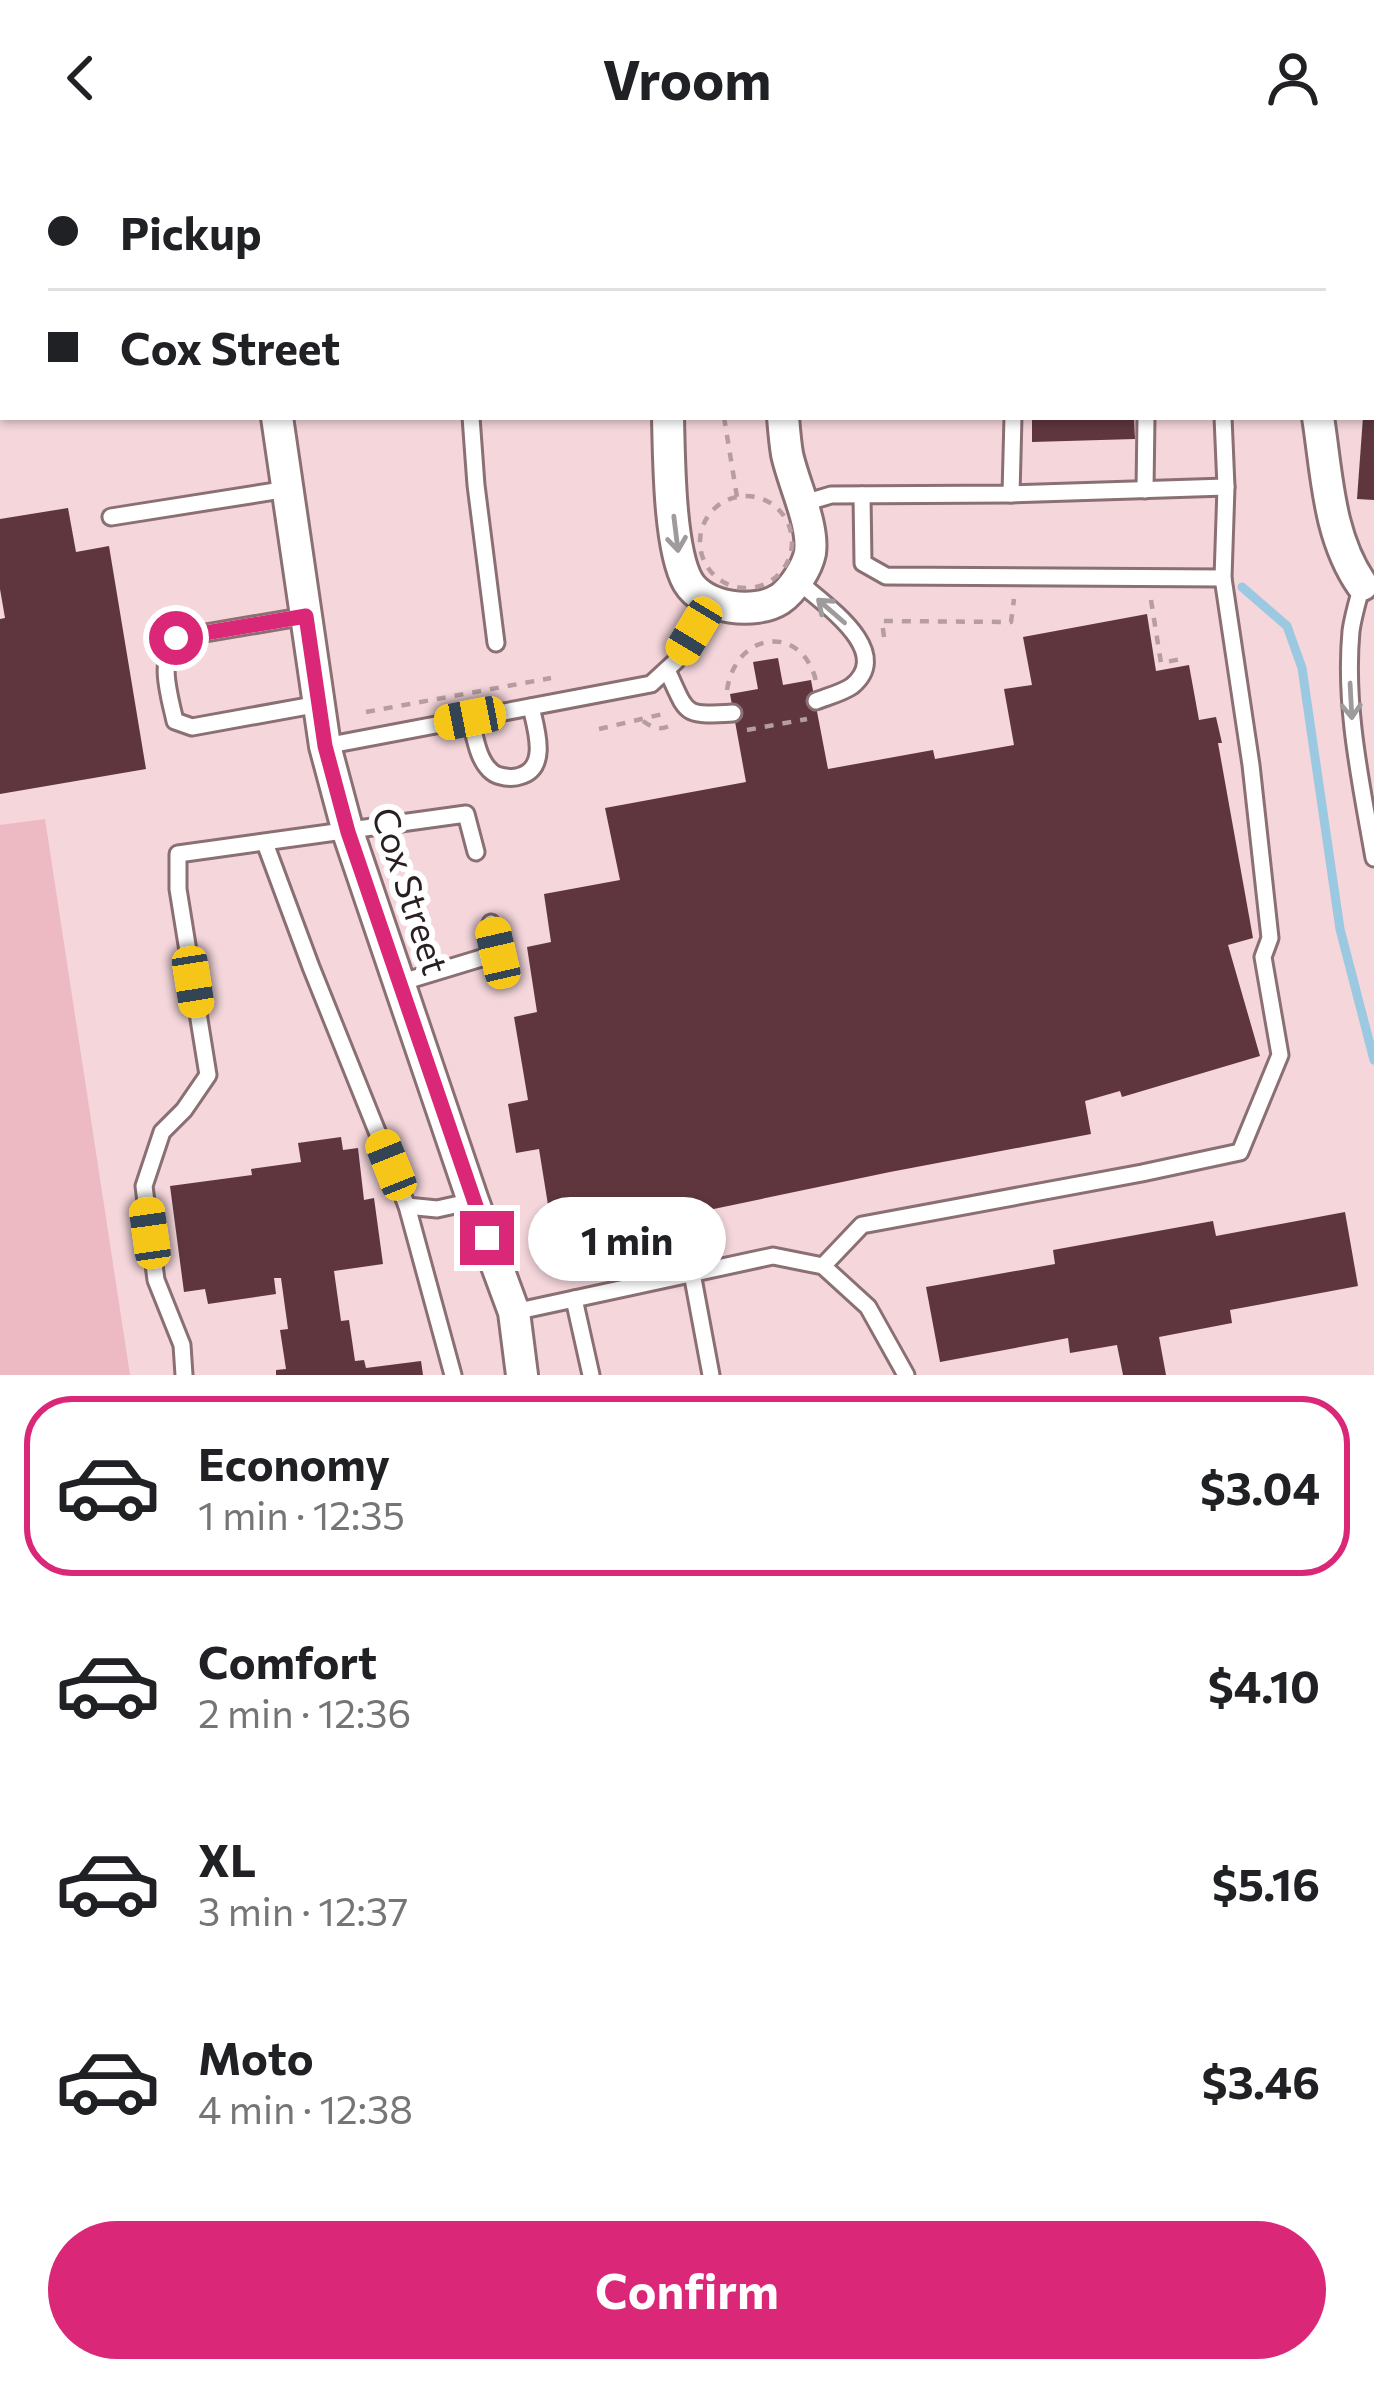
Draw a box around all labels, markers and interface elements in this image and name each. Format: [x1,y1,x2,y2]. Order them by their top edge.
icon: back [48,45,114,111]
text: Vroom [603,45,771,111]
icon: person [1260,45,1326,111]
text: Pickup [120,204,262,259]
text: Cox Street [120,319,340,374]
one-way arrow [666,513,688,552]
car [660,591,728,671]
one-way arrow [816,598,847,626]
route start [149,611,203,665]
one-way arrow [1340,680,1363,719]
car [431,693,509,743]
street label: Cox Street [364,801,460,980]
car [472,914,524,992]
car [170,944,216,1020]
car [361,1125,421,1205]
car [127,1195,173,1271]
callout: 1 min [529,1196,727,1280]
route end [460,1211,514,1265]
text: 1 min [581,1215,673,1263]
icon: car [54,1432,162,1540]
text: Economy [198,1435,390,1490]
text: $3.04 [1200,1459,1320,1514]
text: 1 min · 12:35 [198,1490,405,1538]
icon: car [54,1630,162,1738]
text: Comfort [198,1633,377,1688]
text: $4.10 [1208,1657,1320,1712]
text: 2 min · 12:36 [198,1688,411,1736]
icon: car [54,1828,162,1936]
text: XL [198,1831,256,1886]
text: $5.16 [1212,1855,1320,1910]
text: 3 min · 12:37 [198,1886,408,1934]
icon: car [54,2026,162,2134]
text: Moto [198,2029,314,2084]
text: $3.46 [1202,2053,1320,2108]
text: 4 min · 12:38 [198,2084,413,2132]
button: Confirm [48,2221,1326,2359]

